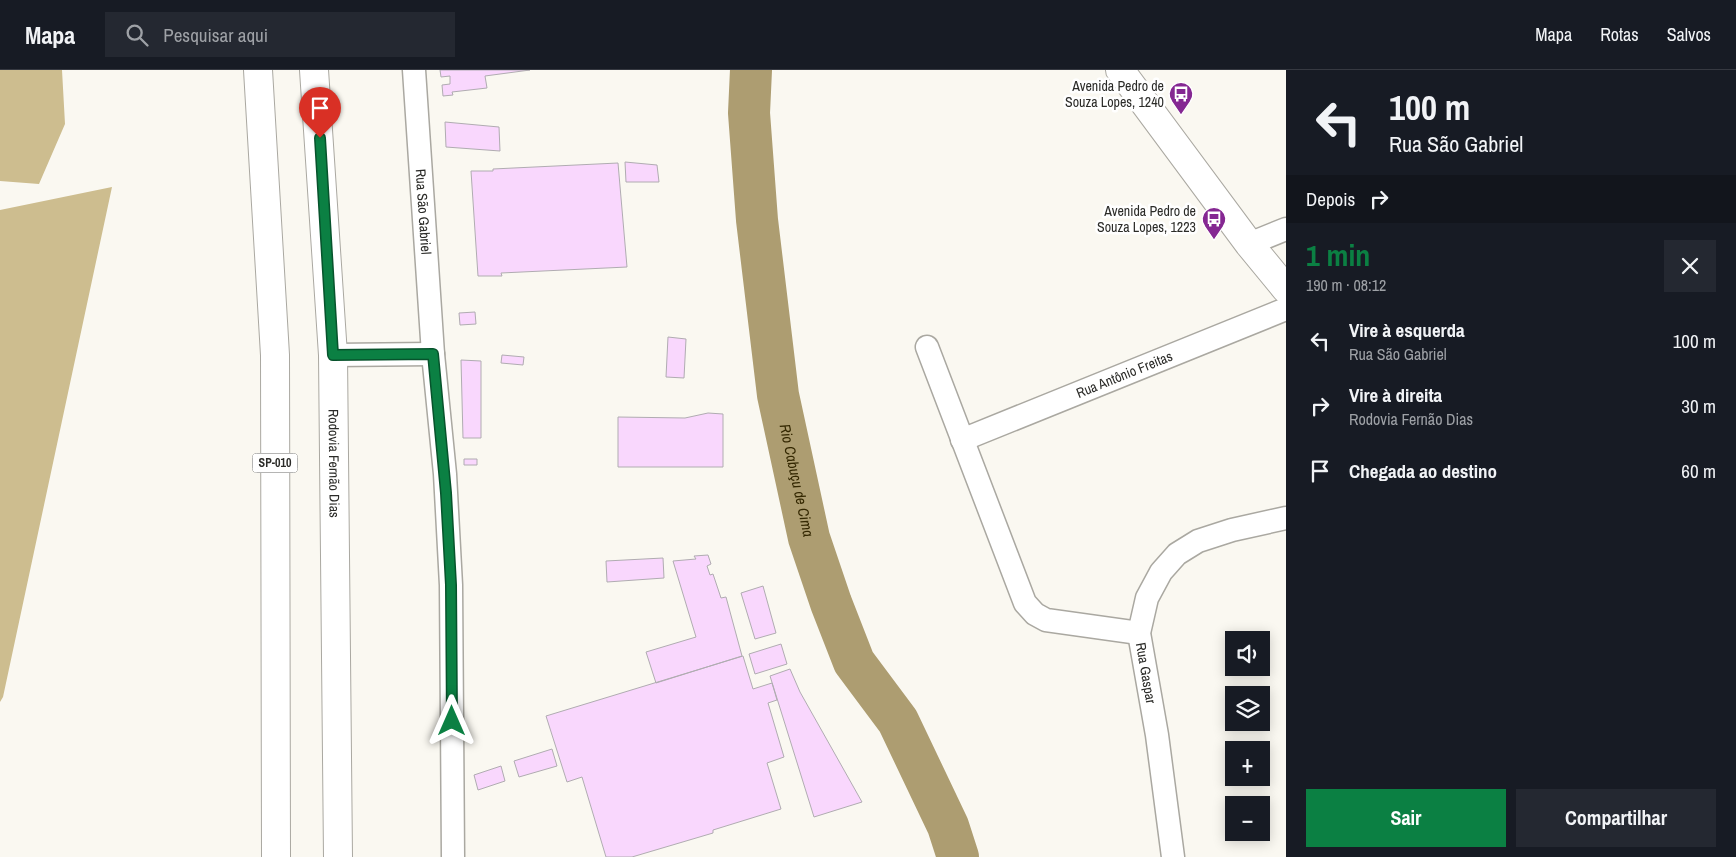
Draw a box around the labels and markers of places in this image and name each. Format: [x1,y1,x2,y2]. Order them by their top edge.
place label: Avenida Pedro de Souza Lopes, 1240 [1065,77,1164,111]
bus stop icon: Avenida Pedro de Souza Lopes, 1240 [1168,81,1194,115]
pin [299,87,341,138]
place label: Avenida Pedro de Souza Lopes, 1223 [1097,202,1196,236]
bus stop icon: Avenida Pedro de Souza Lopes, 1223 [1201,206,1227,240]

